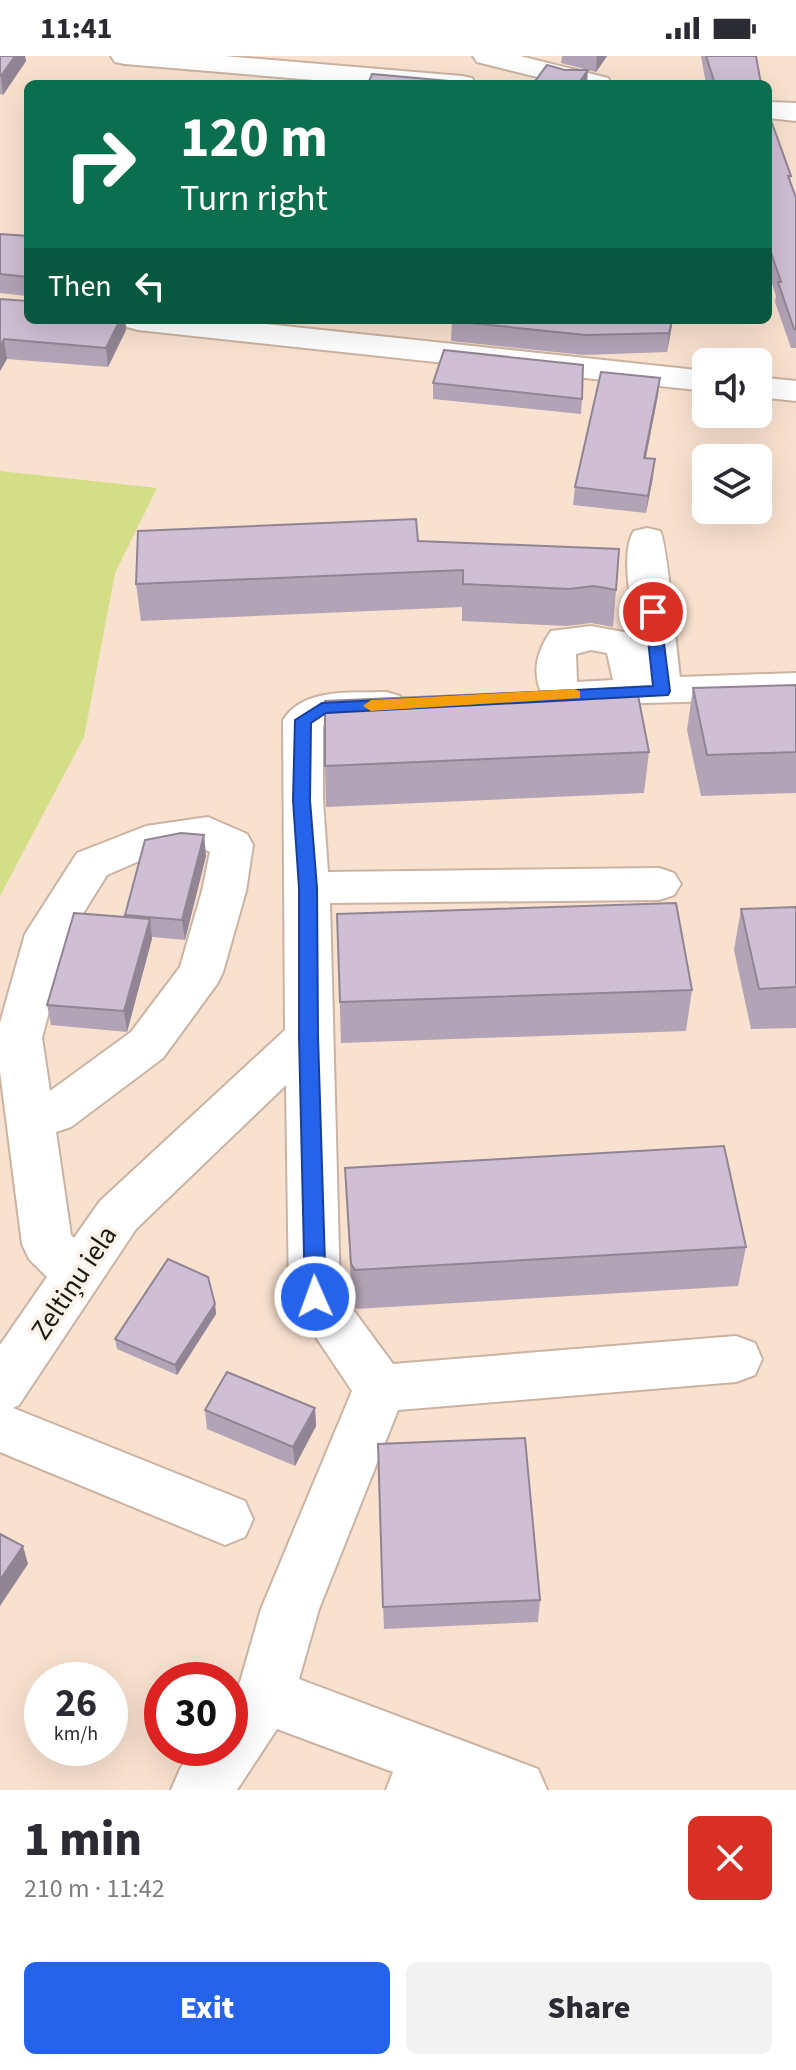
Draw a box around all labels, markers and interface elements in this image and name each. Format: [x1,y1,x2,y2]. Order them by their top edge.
text: 11:41 [40,7,112,50]
text: 120 m [180,99,328,178]
icon: right [48,112,152,216]
text: Turn right [180,173,328,224]
icon: left [128,264,172,308]
text: Then [48,265,112,308]
map controls [692,348,772,524]
button: sound [692,348,772,428]
button: layers [692,444,772,524]
pin [619,578,687,646]
icon: arrive [631,590,675,634]
street label: Zeltiņu iela [21,1217,127,1348]
position arrow [273,1255,357,1339]
speed limit sign: 30 [144,1662,248,1766]
text: 26 [55,1675,97,1732]
text: km/h [54,1720,98,1748]
text: 1 min [24,1806,142,1874]
button: close [688,1816,772,1900]
text: 210 m · 11:42 [24,1870,165,1907]
button: Exit [24,1962,390,2054]
button: Share [406,1962,772,2054]

